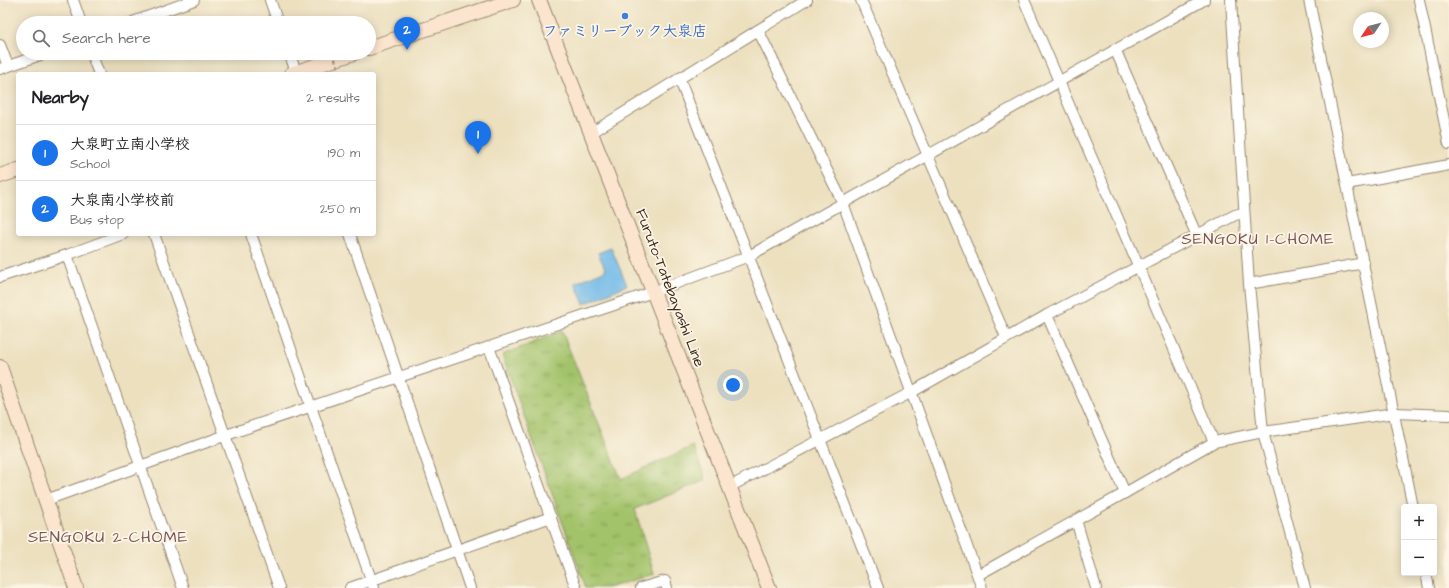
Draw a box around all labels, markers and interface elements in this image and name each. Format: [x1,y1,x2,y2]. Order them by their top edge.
marker: ファミリーブック大泉店 [620,11,630,21]
north arrow [1353,12,1389,48]
search box [16,16,376,60]
pin: 2 [394,17,420,50]
place label: ファミリーブック大泉店 [543,21,707,42]
icon: search [30,27,52,49]
text: Search here [62,28,151,49]
text: Nearby [32,86,89,110]
text: 2 results [306,89,360,107]
pin: 1 [465,121,491,154]
text: 大泉町立南小学校 [70,134,190,155]
text: 1 [44,144,46,162]
text: 190 m [327,144,360,162]
text: School [70,155,110,173]
text: 大泉南小学校前 [70,190,175,211]
text: 2 [41,200,49,218]
text: 250 m [320,200,360,218]
street label: Furuto-Tatebayashi Line [629,206,710,370]
text: Bus stop [70,211,124,229]
district label: SENGOKU 1-CHOME [1181,228,1335,250]
your location [723,375,743,395]
map controls [1401,504,1437,576]
button: + [1401,504,1437,540]
district label: SENGOKU 2-CHOME [28,526,188,548]
button: − [1401,540,1437,576]

